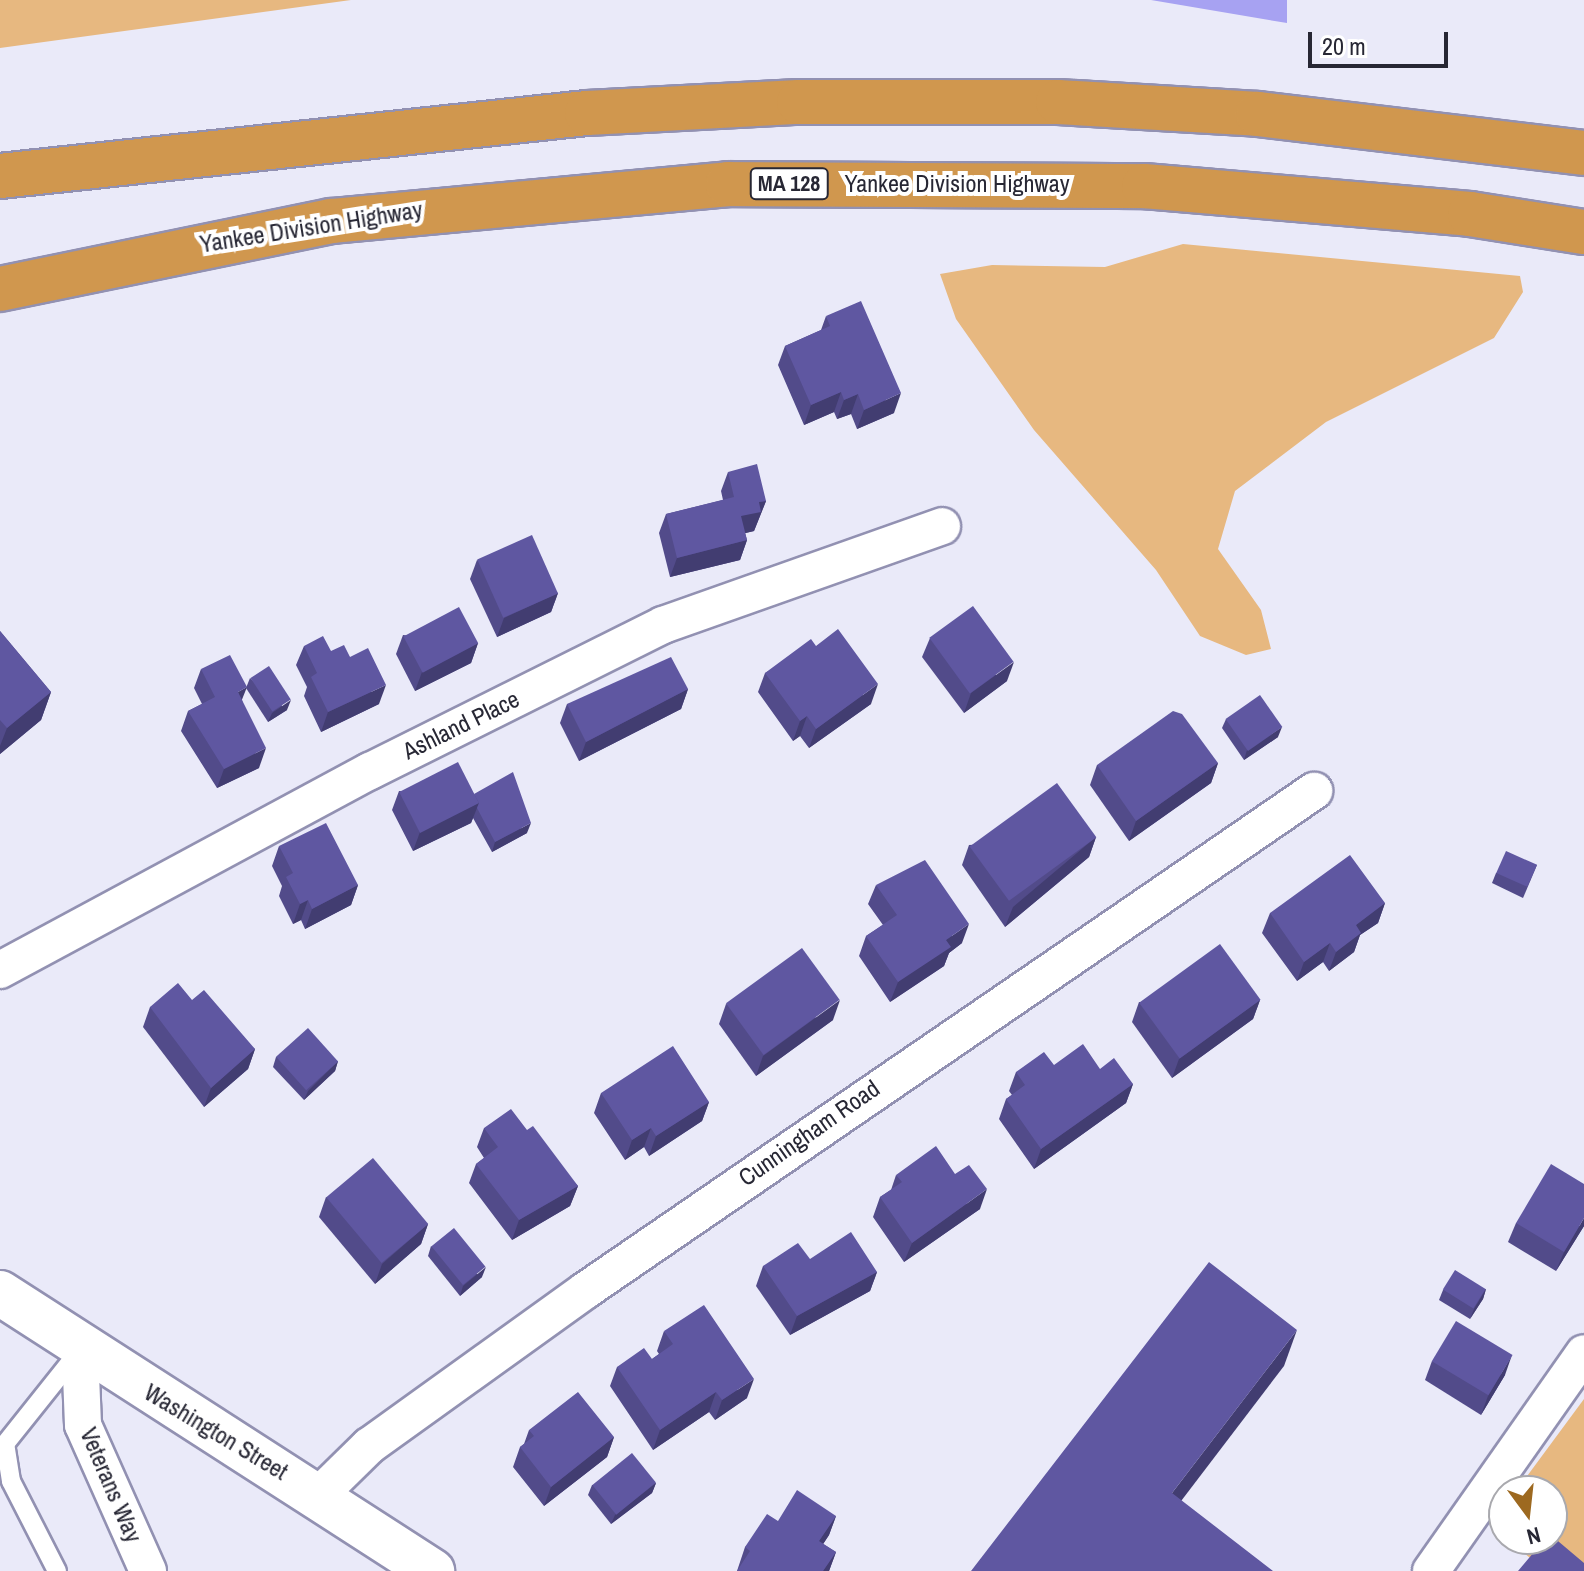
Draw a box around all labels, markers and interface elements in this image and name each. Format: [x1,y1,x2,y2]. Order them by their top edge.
scale bar [1312,16,1452,66]
text: 20 m [1322,30,1366,62]
road number: MA 128 [749,166,829,202]
street label: Yankee Division Highway [845,170,1069,198]
street label: Yankee Division Highway [198,195,424,259]
street label: Ashland Place [398,684,524,766]
street label: Cunningham Road [733,1074,885,1192]
street label: Washington Street [139,1378,293,1486]
street label: Veterans Way [74,1423,148,1547]
north arrow [1488,1475,1568,1555]
text: N [1524,1520,1544,1552]

